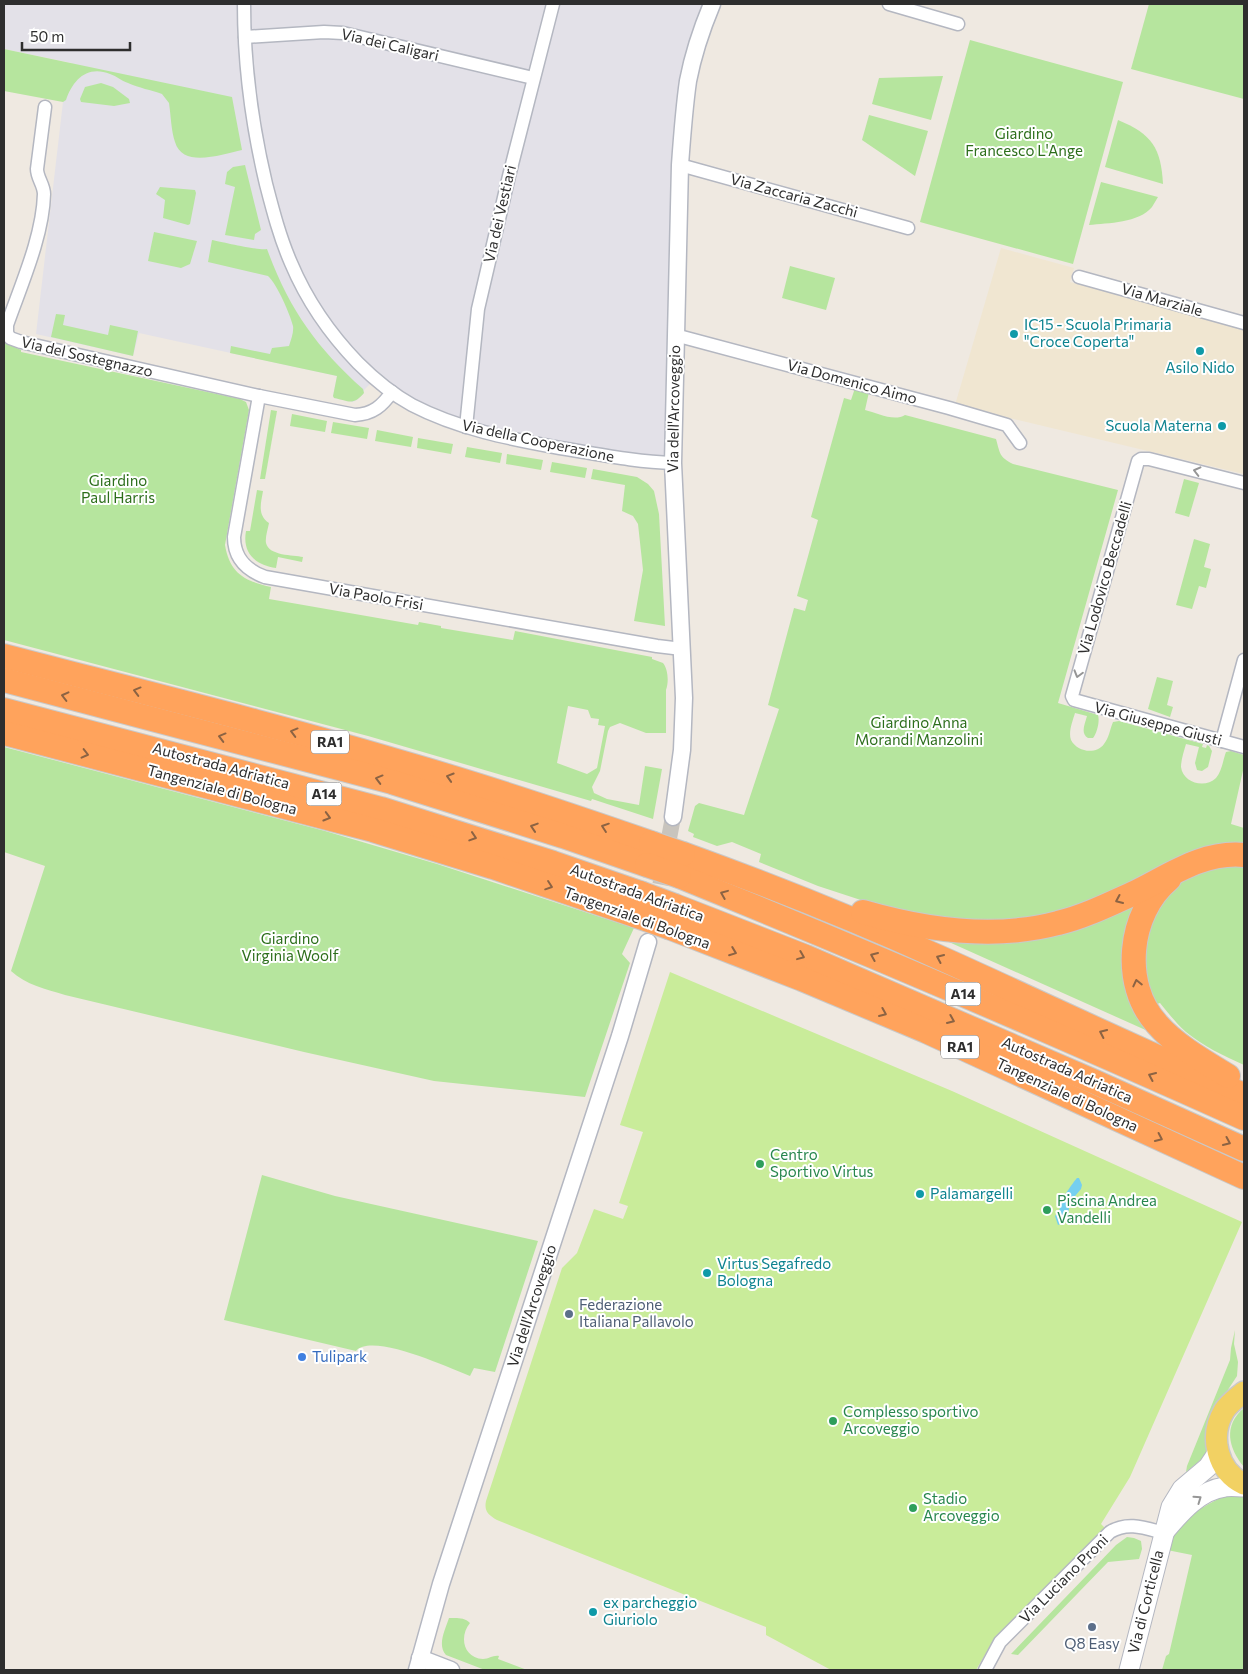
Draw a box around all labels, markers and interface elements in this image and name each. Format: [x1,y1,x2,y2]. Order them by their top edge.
scale bar [22,20,130,52]
street label: Via dei Caligari [340,24,441,64]
text: 50 m [30,27,64,45]
park label: Giardino Francesco L'Ange [965,124,1083,159]
street label: Via dei Vestiari [479,163,519,264]
street label: Via Zaccaria Zacchi [729,169,860,221]
street label: Via Marziale [1120,279,1205,319]
place label: IC15 - Scuola Primaria "Croce Coperta" [1024,315,1172,350]
marker: IC15 - Scuola Primaria "Croce Coperta" [1008,328,1020,340]
street label: Via del Sostegnazzo [19,332,155,380]
street label: Via dell'Arcoveggio [663,345,683,473]
marker: Asilo Nido [1194,345,1206,357]
street label: Via Domenico Aimo [785,355,919,407]
place label: Asilo Nido [1165,358,1235,376]
street label: Via della Cooperazione [460,415,616,465]
place label: Scuola Materna [1105,416,1212,434]
marker: Scuola Materna [1216,420,1228,432]
one-way arrow [1192,466,1201,477]
park label: Giardino Paul Harris [81,471,155,506]
street label: Via Lodovico Beccadelli [1073,499,1135,657]
street label: Via Paolo Frisi [328,579,425,613]
one-way arrow [1074,669,1084,677]
one-way arrow [133,686,142,696]
one-way arrow [61,691,69,701]
street label: Via Giuseppe Giusti [1092,697,1224,749]
park label: Giardino Anna Morandi Manzolini [855,713,983,748]
one-way arrow [291,728,299,738]
road number: RA1 [311,730,349,754]
one-way arrow [219,732,227,742]
street label: Autostrada Adriatica [151,738,292,792]
one-way arrow [80,748,89,759]
street label: Tangenziale di Bologna [145,760,299,818]
one-way arrow [447,772,455,782]
one-way arrow [375,774,384,784]
road number: A14 [306,782,342,806]
one-way arrow [322,812,330,822]
one-way arrow [531,822,539,832]
one-way arrow [601,823,610,833]
one-way arrow [468,832,477,842]
street label: Autostrada Adriatica [568,859,707,925]
one-way arrow [544,880,552,890]
street label: Tangenziale di Bologna [562,882,713,952]
one-way arrow [720,890,729,901]
one-way arrow [1115,893,1124,904]
park label: Giardino Virginia Woolf [241,929,339,964]
one-way arrow [728,946,737,957]
one-way arrow [796,949,805,960]
one-way arrow [870,952,879,963]
one-way arrow [936,953,945,964]
one-way arrow [1132,979,1143,988]
road number: A14 [946,982,980,1006]
one-way arrow [878,1007,887,1018]
one-way arrow [946,1013,955,1024]
one-way arrow [1099,1029,1108,1040]
street label: Autostrada Adriatica [999,1032,1136,1106]
road number: RA1 [941,1036,979,1058]
street label: Tangenziale di Bologna [994,1053,1141,1135]
one-way arrow [1148,1072,1157,1083]
one-way arrow [1154,1131,1163,1142]
one-way arrow [1222,1135,1231,1146]
place label: Centro Sportivo Virtus [770,1145,874,1180]
marker: Centro Sportivo Virtus [754,1158,766,1170]
place label: Palamargelli [930,1184,1013,1202]
marker: Palamargelli [914,1188,926,1200]
place label: Piscina Andrea Vandelli [1057,1191,1157,1226]
marker: Piscina Andrea Vandelli [1041,1204,1053,1216]
street label: Via dell'Arcoveggio [503,1242,559,1369]
place label: Virtus Segafredo Bologna [717,1254,831,1289]
marker: Virtus Segafredo Bologna [701,1267,713,1279]
place label: Federazione Italiana Pallavolo [579,1295,694,1330]
marker: Federazione Italiana Pallavolo [563,1308,575,1320]
place label: Tulipark [312,1347,367,1365]
marker: Tulipark [296,1351,308,1363]
place label: Complesso sportivo Arcoveggio [843,1402,978,1437]
marker: Complesso sportivo Arcoveggio [827,1415,839,1427]
place label: Stadio Arcoveggio [923,1489,1000,1524]
one-way arrow [1192,1496,1202,1505]
marker: Stadio Arcoveggio [907,1502,919,1514]
street label: Via Luciano Proni [1015,1530,1111,1626]
street label: Via di Corticella [1123,1548,1167,1656]
place label: ex parcheggio Giuriolo [603,1593,697,1628]
marker: ex parcheggio Giuriolo [587,1606,599,1618]
marker: Q8 Easy [1086,1621,1098,1633]
place label: Q8 Easy [1064,1634,1120,1652]

